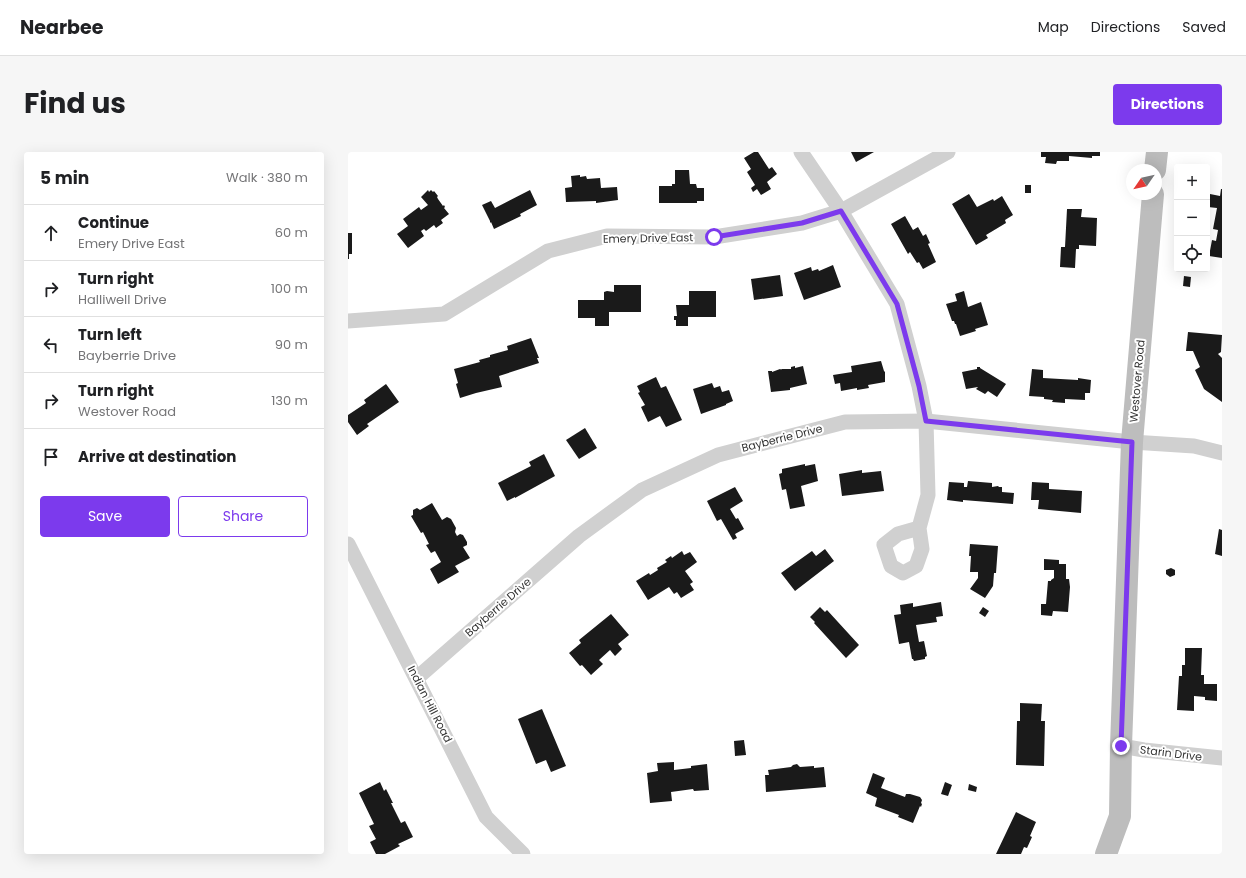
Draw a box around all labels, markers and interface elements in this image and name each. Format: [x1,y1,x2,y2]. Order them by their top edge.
text: Nearbee [20,14,103,41]
text: Map [1038,17,1069,37]
text: Directions [1091,17,1160,37]
text: Saved [1182,17,1226,37]
text: Find us [24,84,126,123]
button: Directions [1113,84,1222,125]
north arrow [1126,164,1162,200]
map controls [1174,164,1210,272]
button: + [1174,164,1210,200]
text: 5 min [40,166,89,190]
text: Walk · 380 m [226,168,308,187]
button: − [1174,200,1210,236]
text: Continue [78,212,149,233]
icon: ahead [40,222,62,244]
text: 60 m [275,223,308,242]
route start [705,228,723,246]
street label: Emery Drive East [603,229,693,247]
text: Emery Drive East [78,234,185,253]
button: locate [1174,236,1210,272]
text: Turn right [78,268,154,289]
icon: right [40,278,62,300]
text: 100 m [271,279,308,298]
text: Halliwell Drive [78,290,167,309]
text: Turn left [78,324,142,345]
icon: left [40,334,62,356]
text: 90 m [275,335,308,354]
street label: Westover Road [1125,339,1149,423]
text: Bayberrie Drive [78,346,176,365]
text: Turn right [78,380,154,401]
icon: right [40,390,62,412]
text: 130 m [271,391,308,410]
text: Westover Road [78,402,176,421]
street label: Bayberrie Drive [740,420,824,456]
icon: arrive [40,446,62,468]
text: Arrive at destination [78,446,236,467]
button: Save [40,496,170,537]
button: Share [178,496,308,537]
street label: Bayberrie Drive [461,574,535,640]
street label: Indian Hill Road [404,663,456,745]
route end [1112,737,1130,755]
street label: Starin Drive [1139,741,1203,765]

